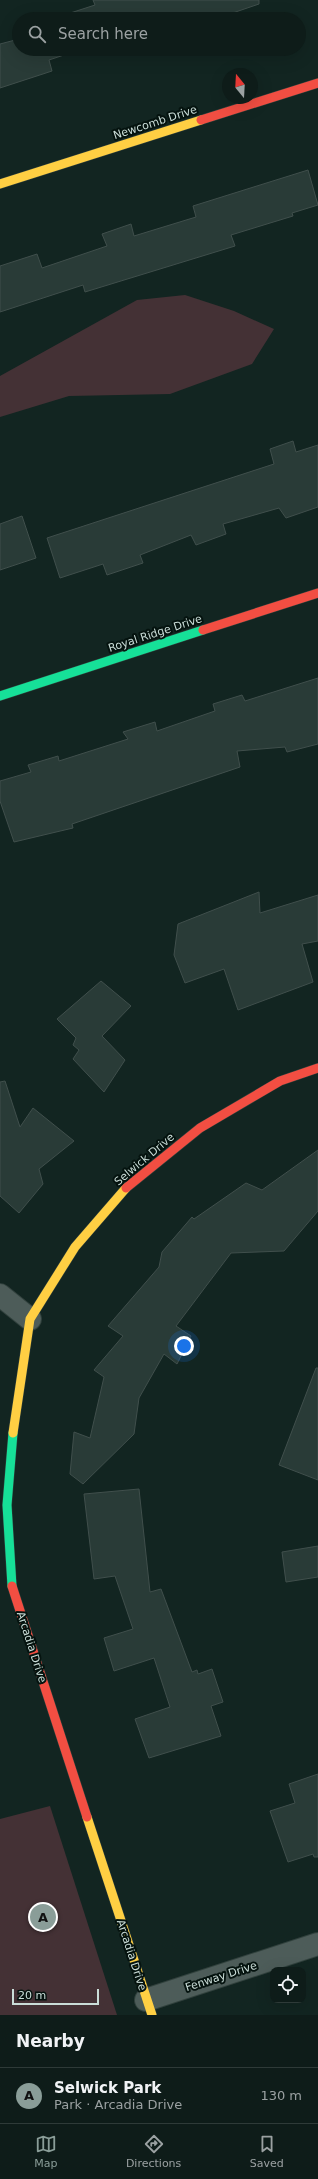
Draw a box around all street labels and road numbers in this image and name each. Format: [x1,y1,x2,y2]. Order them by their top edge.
street label: Newcomb Drive [112,103,199,142]
street label: Royal Ridge Drive [107,612,204,655]
street label: Selwick Drive [112,1130,177,1188]
street label: Arcadia Drive [14,1610,49,1685]
street label: Arcadia Drive [114,1918,149,1993]
street label: Fenway Drive [184,1959,259,1994]

